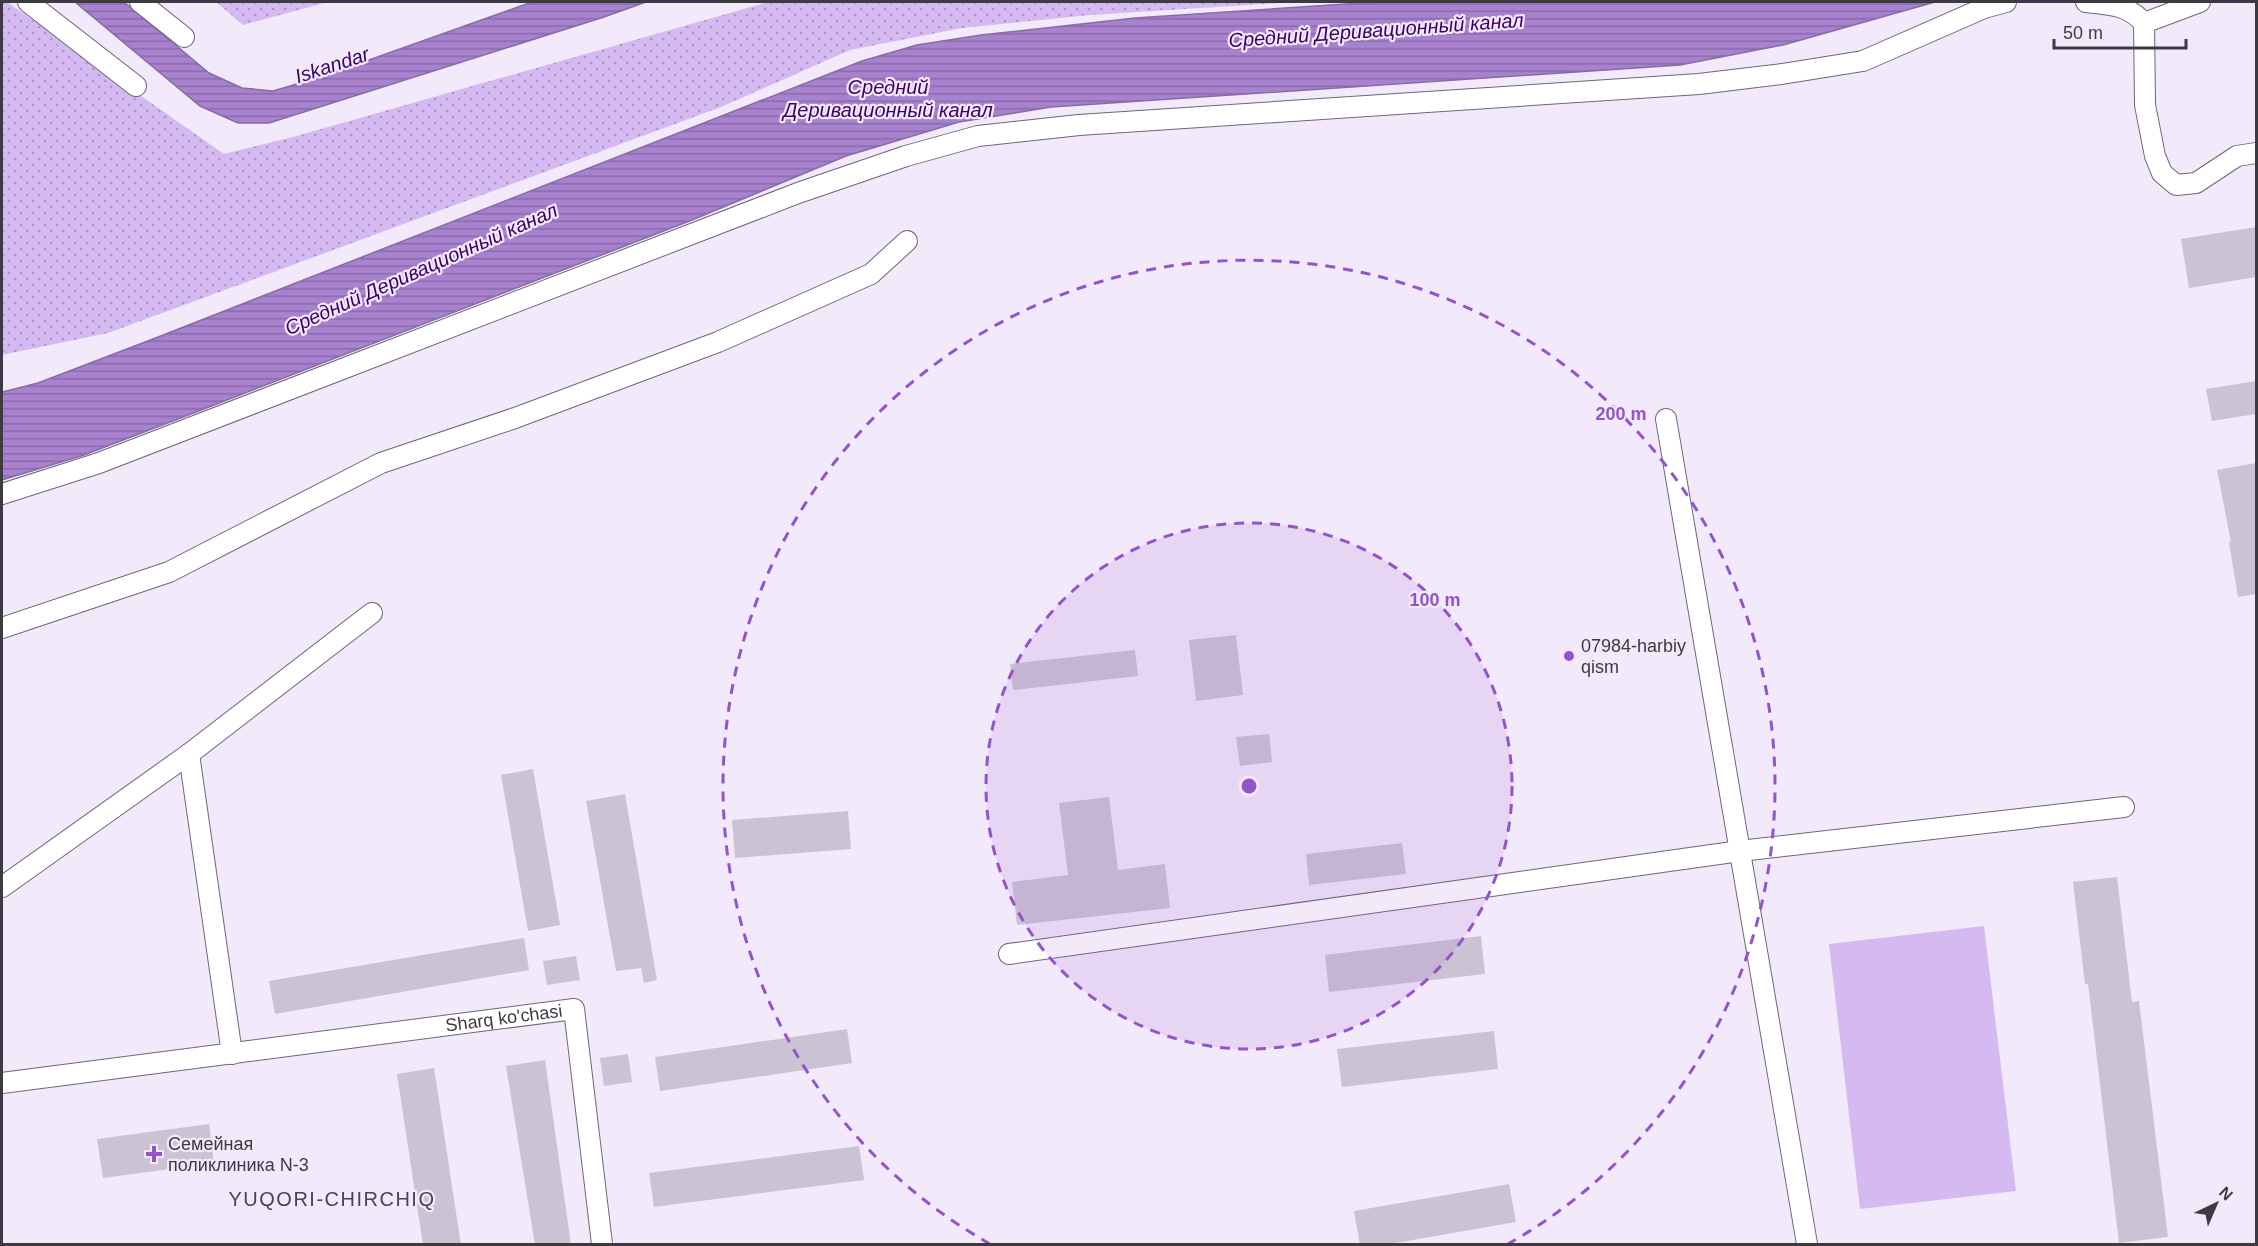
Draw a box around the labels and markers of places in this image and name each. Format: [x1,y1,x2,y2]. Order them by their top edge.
place label: 07984-harbiy qism [1581,636,1686,677]
marker: 07984-harbiy qism [1562,649,1576,663]
centre of rings [1239,776,1259,796]
place label: Семейная поликлиника N-3 [168,1134,309,1175]
marker: Семейная поликлиника N-3 [145,1145,163,1163]

